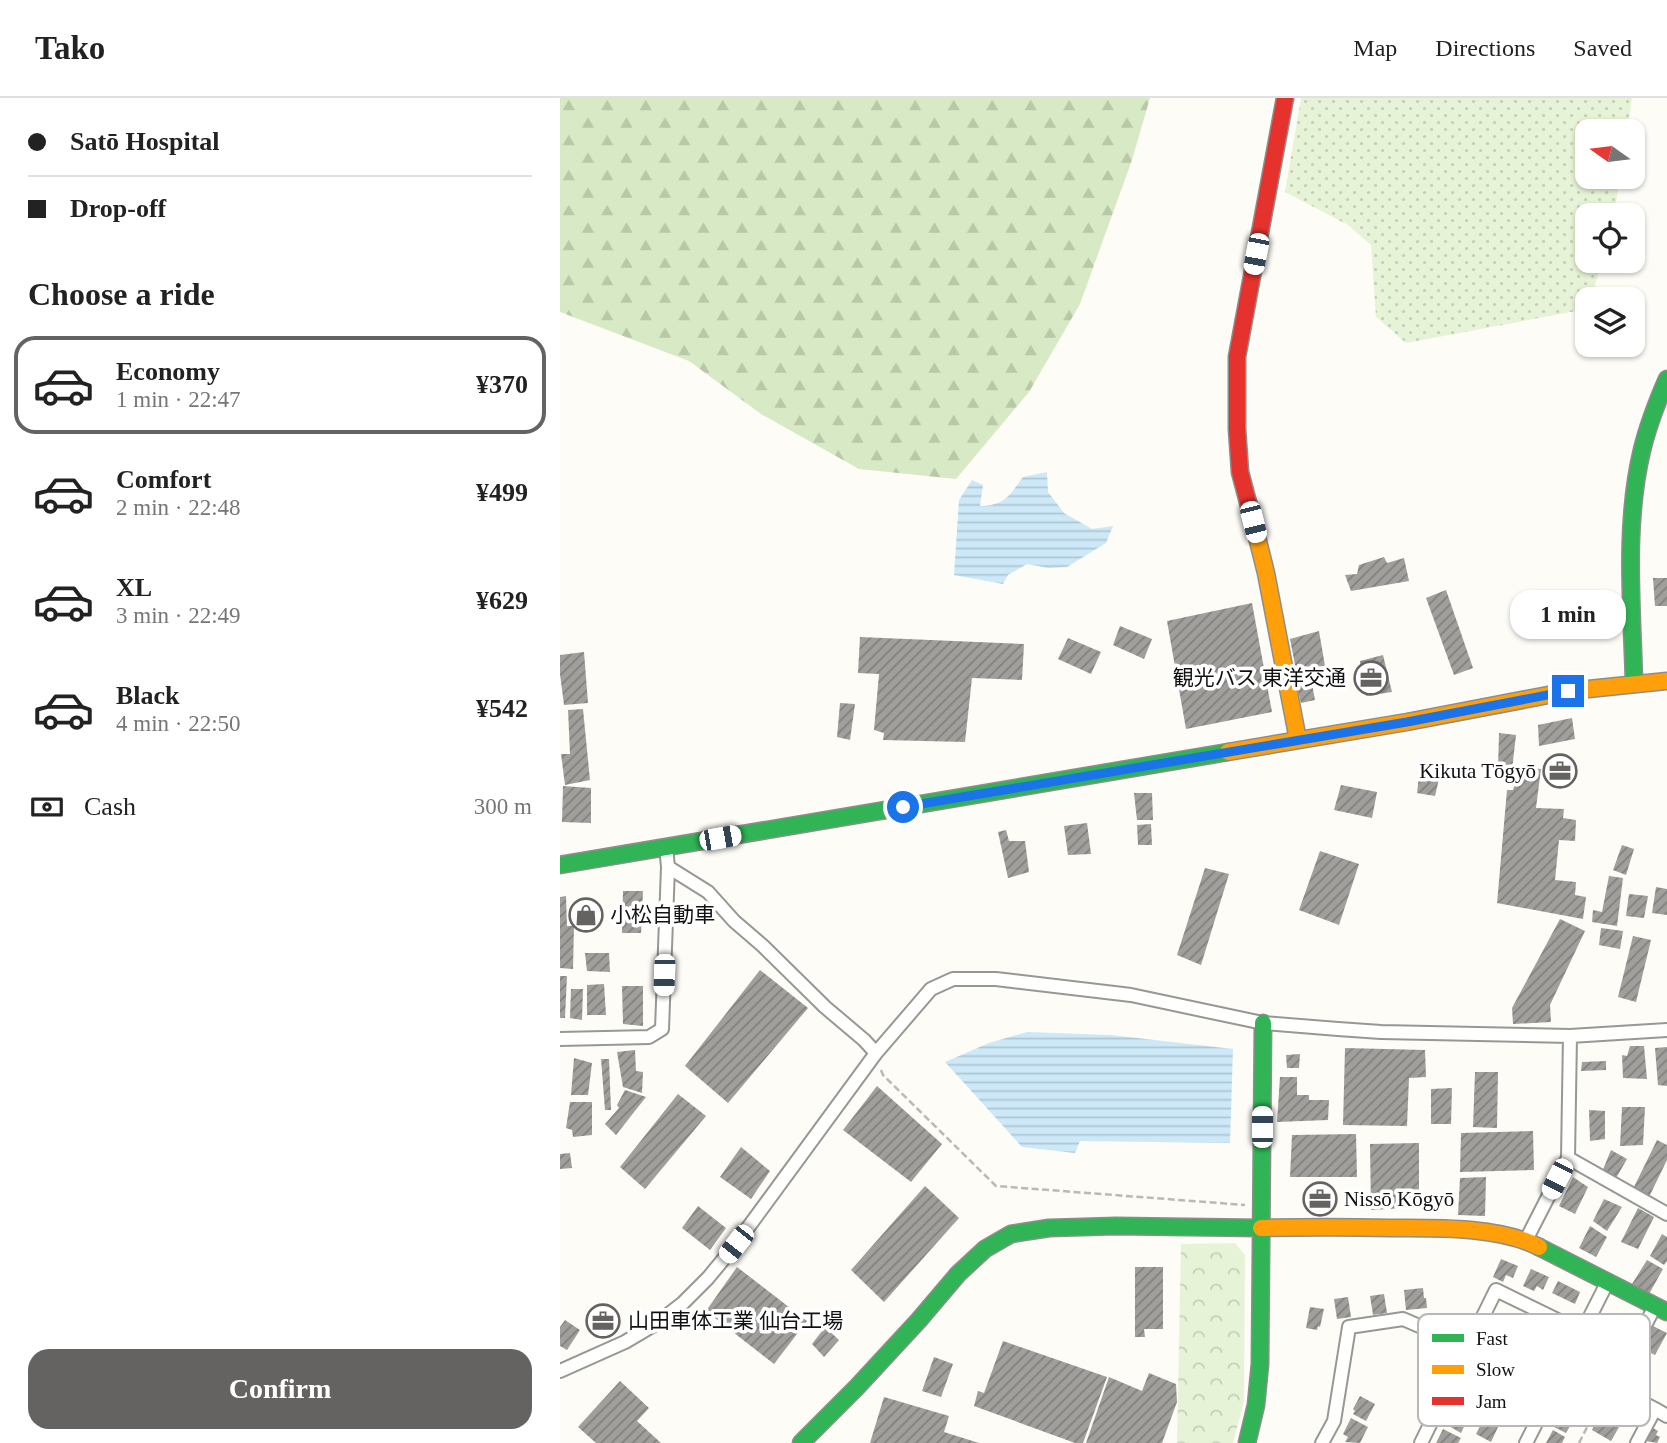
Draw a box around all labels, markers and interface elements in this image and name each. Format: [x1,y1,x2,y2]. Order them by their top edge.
text: Tako [35,30,105,66]
text: Map [1353,35,1397,61]
text: Directions [1435,35,1535,61]
text: Saved [1573,35,1632,61]
north arrow [1575,119,1645,189]
map controls [1575,119,1645,357]
text: Satō Hospital [70,127,220,156]
text: Drop-off [70,194,166,223]
button: locate [1575,203,1645,273]
car [1242,231,1271,277]
text: Choose a ride [28,276,215,312]
button: layers [1575,287,1645,357]
icon: car [32,354,95,417]
text: Economy [116,357,220,386]
text: ¥370 [476,370,528,399]
text: 1 min · 22:47 [116,387,241,412]
icon: car [32,462,95,525]
text: Comfort [116,465,211,494]
text: ¥499 [476,478,528,507]
text: 2 min · 22:48 [116,495,241,520]
car [1238,499,1269,545]
icon: car [32,570,95,633]
text: XL [116,573,152,602]
text: ¥629 [476,586,528,615]
callout: 1 min [1510,589,1626,638]
text: 1 min [1540,602,1596,627]
text: 3 min · 22:49 [116,603,241,628]
office icon: 観光バス 東洋交通 [1352,659,1390,697]
place label: 観光バス 東洋交通 [1173,666,1346,690]
route end [1552,675,1584,707]
icon: car [32,678,95,741]
text: Black [116,681,180,710]
text: ¥542 [476,694,528,723]
text: 4 min · 22:50 [116,711,241,736]
office icon: Kikuta Tōgyō [1541,752,1579,790]
place label: Kikuta Tōgyō [1419,759,1536,783]
icon: cash [28,788,66,826]
route start [887,791,919,823]
text: Cash [84,792,136,821]
text: 300 m [474,794,532,819]
car [698,824,743,852]
shop icon: 小松自動車 [567,896,605,934]
place label: 小松自動車 [610,903,715,927]
car [653,954,676,996]
car [1252,1106,1273,1148]
car [1539,1156,1576,1202]
office icon: Nissō Kōgyō [1301,1180,1339,1218]
place label: Nissō Kōgyō [1344,1187,1454,1211]
car [715,1221,758,1267]
office icon: 山田車体工業 仙台工場 [584,1302,622,1340]
place label: 山田車体工業 仙台工場 [628,1309,843,1333]
legend [1418,1314,1650,1426]
text: Fast [1476,1328,1508,1349]
button: Confirm [28,1349,532,1429]
text: Slow [1476,1359,1515,1380]
text: Jam [1476,1391,1507,1412]

